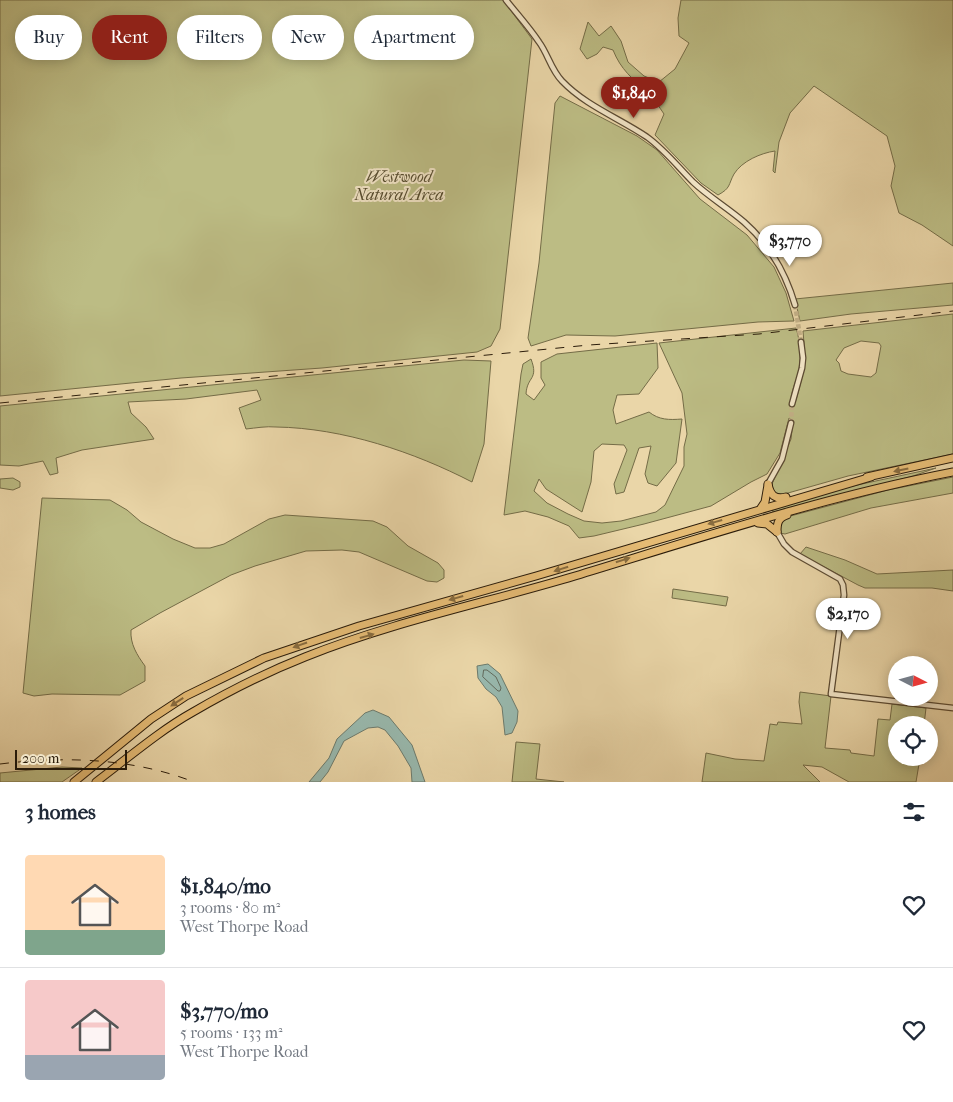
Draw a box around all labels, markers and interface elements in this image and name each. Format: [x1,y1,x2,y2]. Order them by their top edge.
chip: Buy [15,15,82,60]
chip: Rent [92,15,167,60]
chip: Filters [177,15,262,60]
chip: New [272,15,344,60]
chip: Apartment [354,15,474,60]
pin: $1,840 [593,76,675,119]
text: $1,840 [612,83,656,102]
park label: Westwood Natural Area [353,167,444,204]
pin: $3,770 [749,224,831,267]
text: $3,770 [769,231,811,250]
one-way arrow [892,467,908,475]
one-way arrow [707,519,722,527]
one-way arrow [616,556,631,564]
one-way arrow [553,565,568,573]
one-way arrow [448,595,463,603]
pin: $2,170 [807,598,889,640]
text: $2,170 [827,604,869,623]
one-way arrow [360,631,375,639]
one-way arrow [292,641,307,649]
north arrow [888,656,938,706]
map controls [888,656,938,766]
one-way arrow [170,697,184,707]
button: locate [888,716,938,766]
scale bar [15,747,128,770]
text: 200 m [22,750,59,767]
icon: filters [900,798,928,826]
text: 3 homes [25,800,96,824]
text: $1,840/mo [180,874,271,898]
icon: home [65,875,125,935]
icon: heart [900,891,928,919]
text: 3 rooms · 80 m² [180,898,280,917]
text: West Thorpe Road [180,917,309,936]
text: $3,770/mo [180,999,268,1023]
icon: home [65,1000,125,1060]
icon: heart [900,1016,928,1044]
text: 5 rooms · 133 m² [180,1023,283,1042]
text: West Thorpe Road [180,1042,309,1061]

